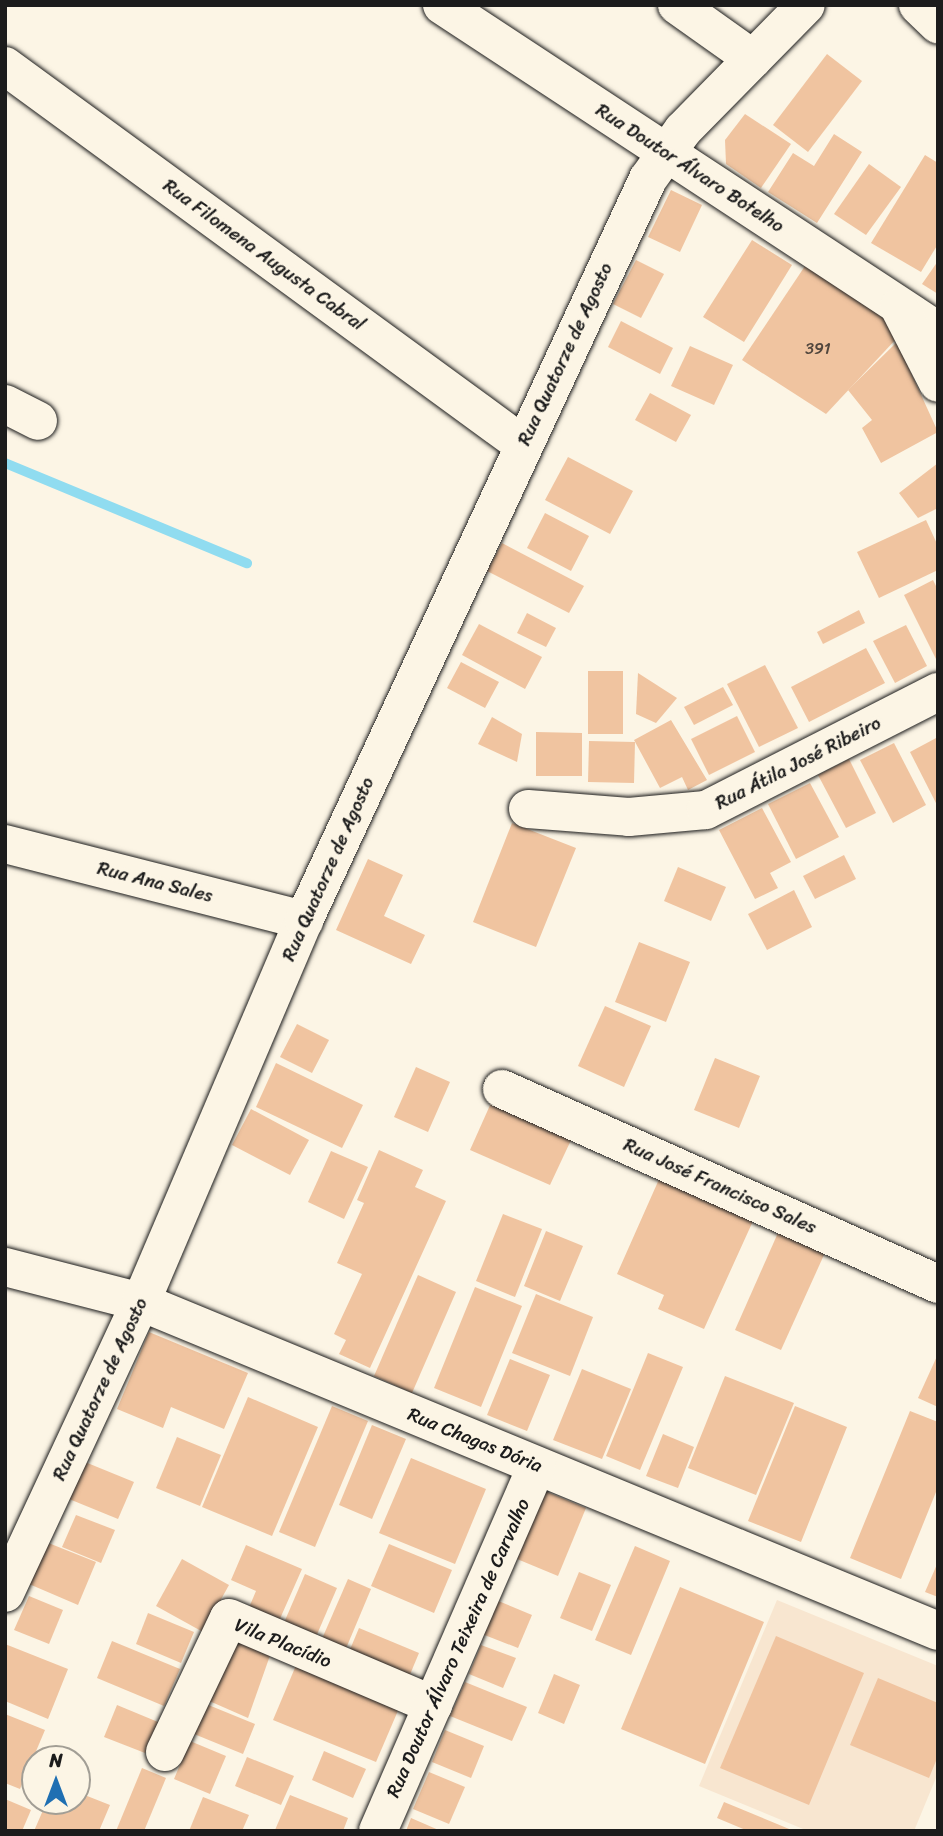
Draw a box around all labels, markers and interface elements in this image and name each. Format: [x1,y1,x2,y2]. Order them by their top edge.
street label: Rua Doutor Álvaro Botelho [591,98,789,238]
street label: Rua Filomena Augusta Cabral [159,174,369,336]
street label: Rua Quatorze de Agosto [512,259,618,449]
house number: 391 [805,339,831,359]
street label: Rua Átila José Ribeiro [711,711,885,815]
street label: Rua Quatorze de Agosto [277,773,379,965]
street label: Rua Ana Sales [95,857,215,907]
street label: Rua José Francisco Sales [620,1133,820,1239]
street label: Rua Quatorze de Agosto [47,1294,153,1484]
street label: Rua Chagas Dória [404,1403,546,1477]
street label: Rua Doutor Álvaro Teixeira de Carvalho [382,1495,534,1801]
street label: Vila Placídio [231,1613,335,1673]
text: N [49,1744,63,1777]
north arrow [21,1745,91,1815]

